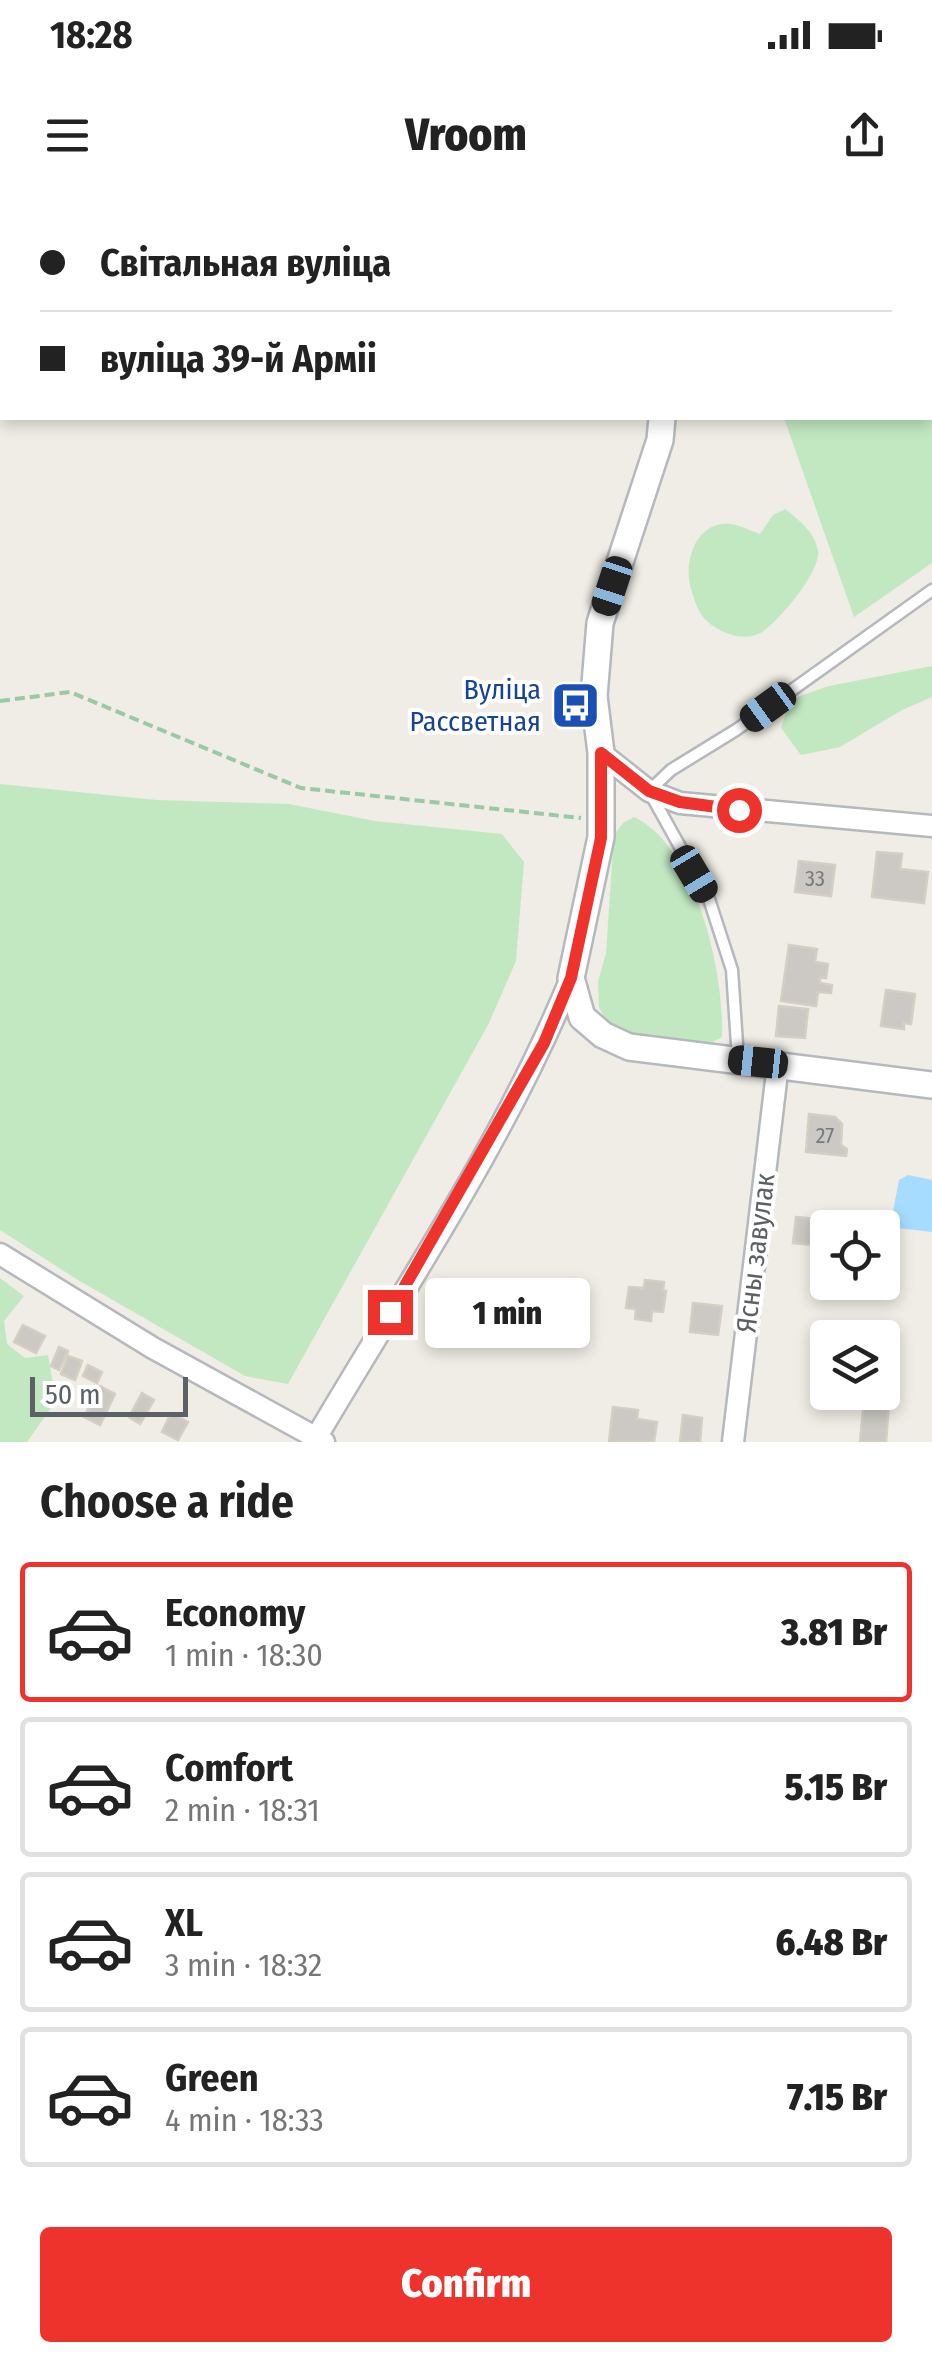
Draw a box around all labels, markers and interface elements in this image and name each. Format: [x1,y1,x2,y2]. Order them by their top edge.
text: 18:28 [50,12,133,58]
icon: menu [40,108,95,163]
text: Vroom [405,108,527,162]
icon: share [837,108,892,163]
text: Світальная вуліца [100,240,391,286]
text: вуліца 39-й Арміі [100,336,377,382]
car [588,553,636,619]
place label: Вуліца Рассветная [410,673,541,738]
car [735,677,801,737]
bus stop icon: Вуліца Рассветная [550,679,602,731]
route start [717,788,762,833]
car [666,841,722,907]
house number: 33 [805,865,825,892]
car [727,1044,789,1080]
house number: 27 [816,1122,834,1149]
street label: Ясны завулак [729,1171,782,1335]
map controls [810,1210,900,1410]
button: locate [810,1210,900,1300]
callout: 1 min [425,1277,590,1347]
route end [368,1290,413,1335]
text: 1 min [473,1294,542,1332]
button: layers [810,1320,900,1410]
scale bar [30,1372,188,1416]
text: 50 m [45,1378,101,1411]
text: Choose a ride [40,1475,294,1529]
icon: car [45,1587,135,1677]
text: Economy [165,1590,305,1636]
text: 3.81 Br [781,1609,887,1655]
text: 1 min · 18:30 [165,1636,323,1674]
icon: car [45,1742,135,1832]
text: Comfort [165,1745,293,1791]
text: 5.15 Br [784,1764,887,1810]
text: 2 min · 18:31 [165,1791,320,1829]
icon: car [45,1897,135,1987]
text: XL [165,1900,203,1946]
text: 6.48 Br [775,1919,887,1965]
text: 3 min · 18:32 [165,1946,322,1984]
icon: car [45,2052,135,2142]
text: Green [165,2055,259,2101]
text: 7.15 Br [787,2074,887,2120]
text: 4 min · 18:33 [165,2101,324,2139]
button: Confirm [40,2227,892,2342]

